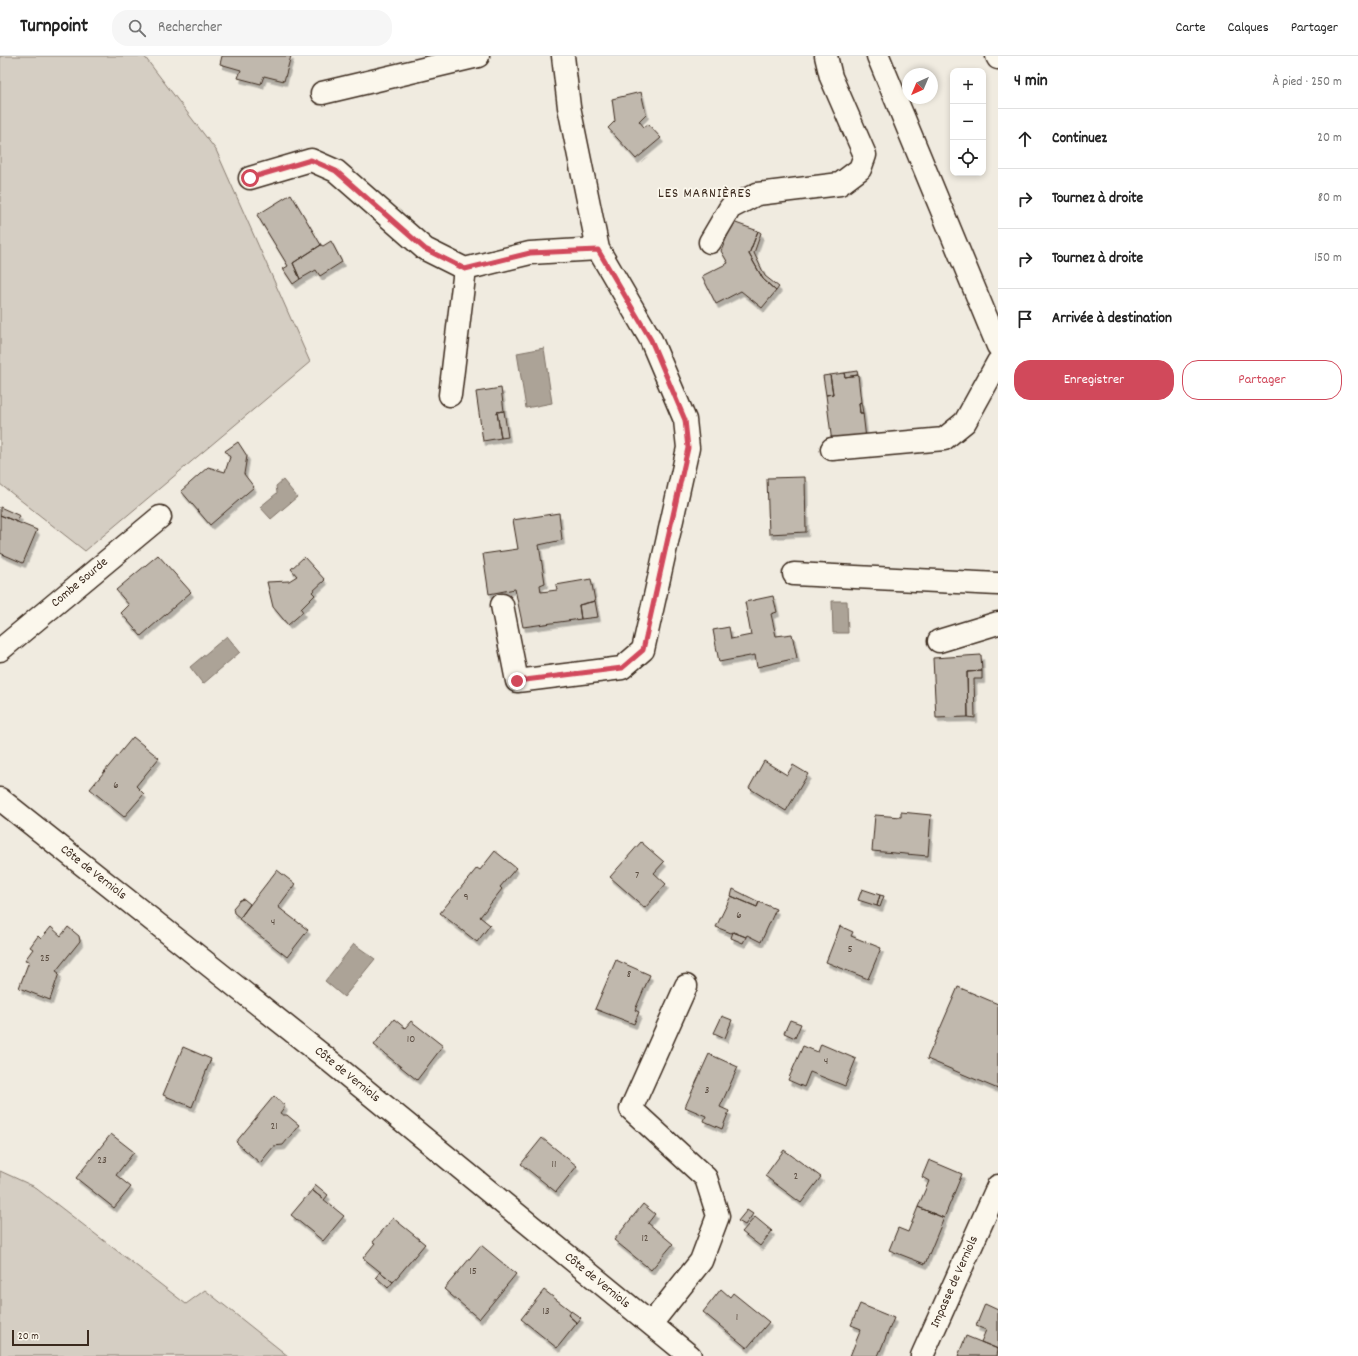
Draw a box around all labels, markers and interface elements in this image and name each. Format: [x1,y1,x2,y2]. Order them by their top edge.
search box [112,10,392,46]
text: Turnpoint [20,14,88,41]
icon: search [126,17,148,39]
text: Rechercher [158,17,222,39]
text: Carte [1176,18,1206,38]
text: Calques [1228,18,1269,38]
text: Partager [1291,18,1338,38]
north arrow [902,68,938,104]
map controls [950,68,986,176]
button: + [950,68,986,104]
text: 4 min [1014,70,1048,94]
text: À pied · 250 m [1272,73,1342,92]
button: − [950,104,986,140]
icon: ahead [1014,128,1036,150]
text: Continuez [1052,128,1107,150]
text: 20 m [1317,129,1342,148]
button: locate [950,140,986,176]
route start [241,169,259,187]
district label: LES MARNIÈRES [658,184,752,204]
icon: right [1014,188,1036,210]
text: Tournez à droite [1052,188,1143,210]
text: 80 m [1318,189,1342,208]
icon: right [1014,248,1036,270]
text: Tournez à droite [1052,248,1143,270]
text: 150 m [1314,249,1342,268]
icon: arrive [1014,308,1036,330]
text: Arrivée à destination [1052,308,1172,330]
button: Enregistrer [1014,360,1174,400]
button: Partager [1182,360,1342,400]
street label: Combe Sourde [47,553,113,613]
route end [508,672,526,690]
house number: 6 [113,778,119,794]
street label: Côte de Verniols [56,841,130,905]
house number: 7 [635,868,639,884]
house number: 9 [463,890,469,906]
house number: 6 [736,908,742,924]
house number: 4 [271,915,275,931]
house number: 5 [847,942,853,958]
house number: 25 [40,951,50,967]
house number: 8 [627,967,631,983]
house number: 10 [407,1032,415,1048]
street label: Côte de Verniols [310,1042,384,1108]
house number: 4 [824,1054,828,1070]
house number: 3 [705,1083,710,1099]
house number: 21 [270,1119,278,1135]
house number: 23 [97,1153,107,1169]
house number: 11 [552,1157,556,1173]
house number: 2 [794,1169,799,1185]
house number: 12 [641,1231,649,1247]
street label: Impasse de Verniols [926,1233,984,1331]
street label: Côte de Verniols [560,1248,634,1314]
house number: 15 [469,1264,477,1280]
house number: 13 [542,1304,550,1320]
house number: 1 [736,1310,738,1326]
scale bar [12,1328,89,1347]
text: 20 m [18,1329,39,1345]

